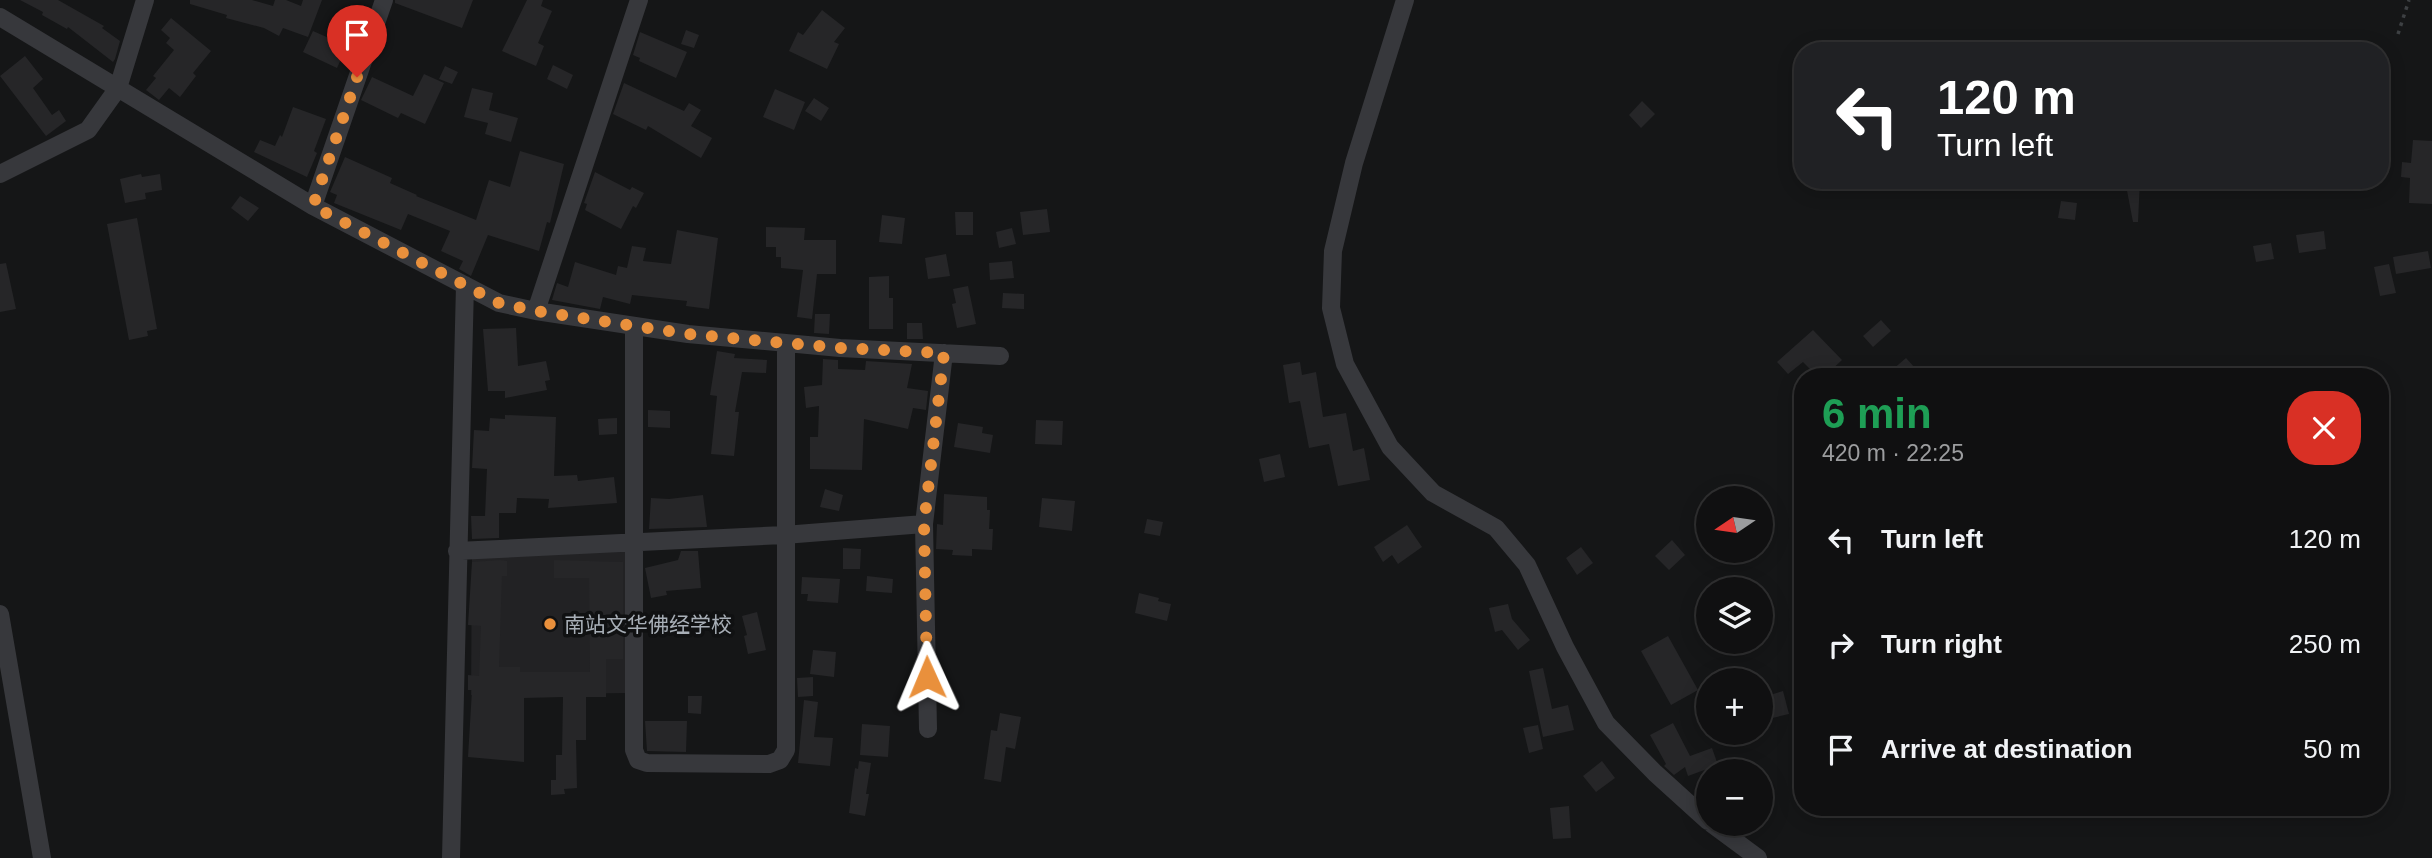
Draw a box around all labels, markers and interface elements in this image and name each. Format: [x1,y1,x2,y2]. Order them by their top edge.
pin [327,5,387,77]
icon: arrive [338,16,376,54]
icon: left [1822,70,1913,161]
text: 120 m [1937,70,2076,124]
text: Turn left [1937,127,2053,163]
text: 6 min [1822,390,1932,437]
button: close [2287,391,2361,465]
text: 420 m · 22:25 [1822,440,1964,466]
north arrow [1696,486,1773,564]
map controls [1696,486,1773,836]
icon: left [1822,521,1860,559]
text: Turn left [1881,524,1983,554]
text: 120 m [2289,524,2361,554]
button: layers [1696,577,1773,654]
place label: 南站文华佛经学校 [564,613,732,636]
marker: 南站文华佛经学校 [542,616,558,632]
icon: right [1822,626,1860,664]
text: Turn right [1881,629,2002,659]
text: 250 m [2289,629,2361,659]
position arrow [890,640,964,714]
button: + [1696,668,1773,745]
icon: arrive [1822,731,1860,769]
text: Arrive at destination [1881,734,2132,764]
text: 50 m [2303,734,2361,764]
button: − [1696,759,1773,836]

